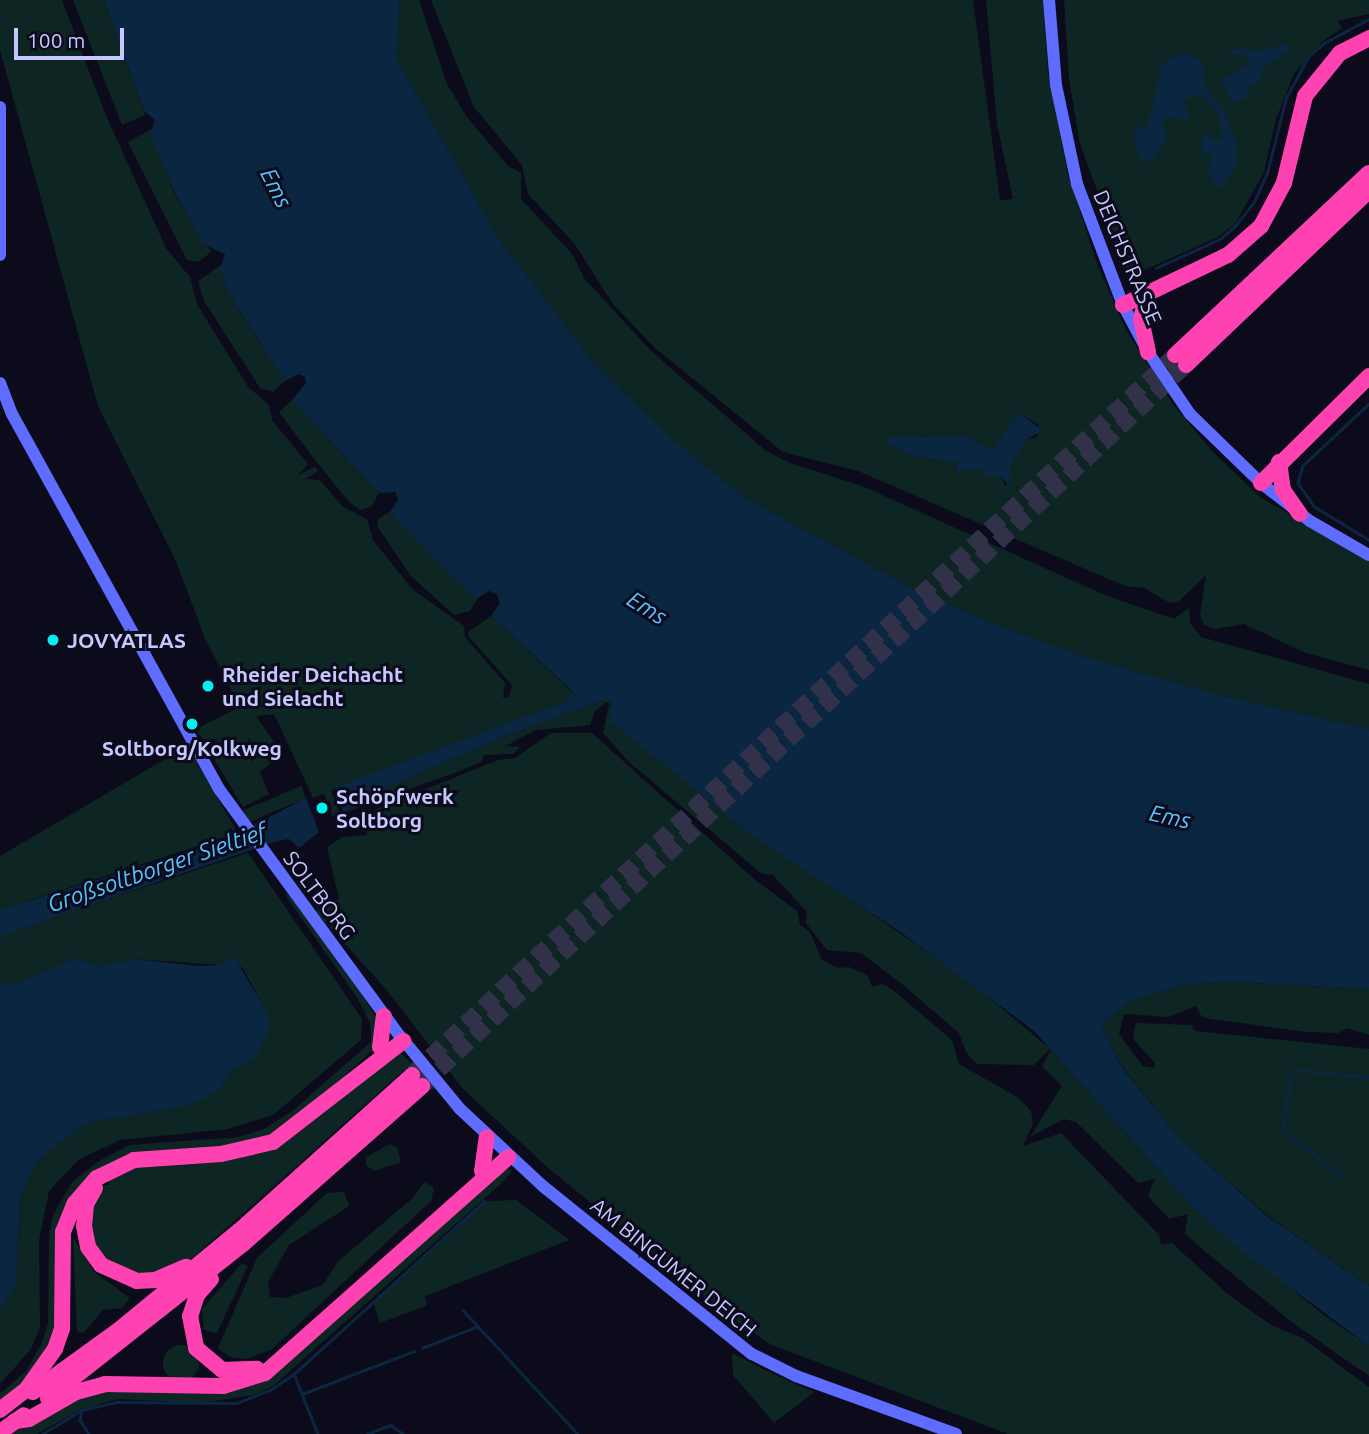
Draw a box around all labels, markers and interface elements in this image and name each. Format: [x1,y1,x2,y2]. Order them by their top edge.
scale bar [18,14,128,58]
text: 100 m [27,28,85,52]
water label: Ems [254,163,298,213]
street label: DEICHSTRASSE [1088,186,1168,328]
water label: Ems [622,585,672,631]
place label: JOVYATLAS [67,627,186,653]
marker: JOVYATLAS [45,632,61,648]
place label: Rheider Deichacht und Sielacht [222,661,403,711]
marker: Rheider Deichacht und Sielacht [200,678,216,694]
marker: Soltborg/Kolkweg [184,716,200,732]
place label: Soltborg/Kolkweg [102,735,282,761]
place label: Schöpfwerk Soltborg [336,783,454,833]
water label: Ems [1147,799,1193,835]
marker: Schöpfwerk Soltborg [314,800,330,816]
water label: Großsoltborger Sieltief [44,818,270,918]
street label: SOLTBORG [279,846,361,944]
street label: AM BINGUMER DEICH [586,1192,762,1342]

